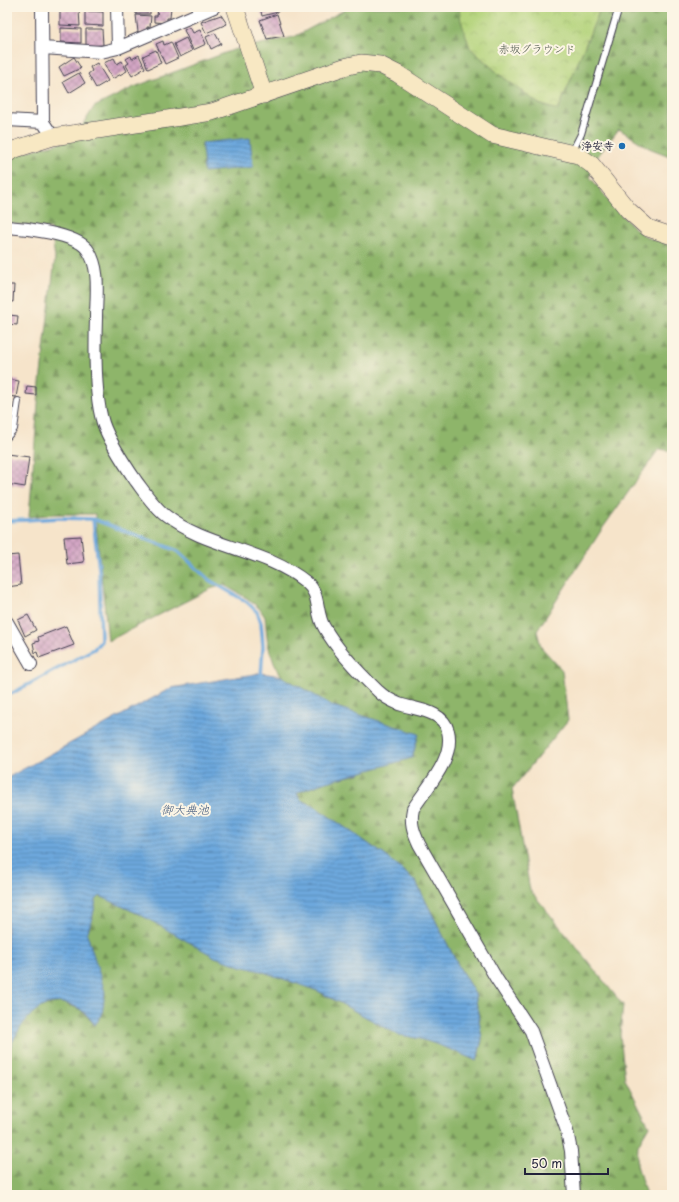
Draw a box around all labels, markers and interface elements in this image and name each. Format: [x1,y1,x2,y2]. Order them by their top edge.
park label: 赤坂グラウンド [499,40,576,57]
place label: 浄安寺 [581,137,614,154]
marker: 浄安寺 [617,141,627,151]
water label: 御大典池 [161,800,210,818]
scale bar [525,1150,608,1176]
text: 50 m [531,1154,562,1172]

